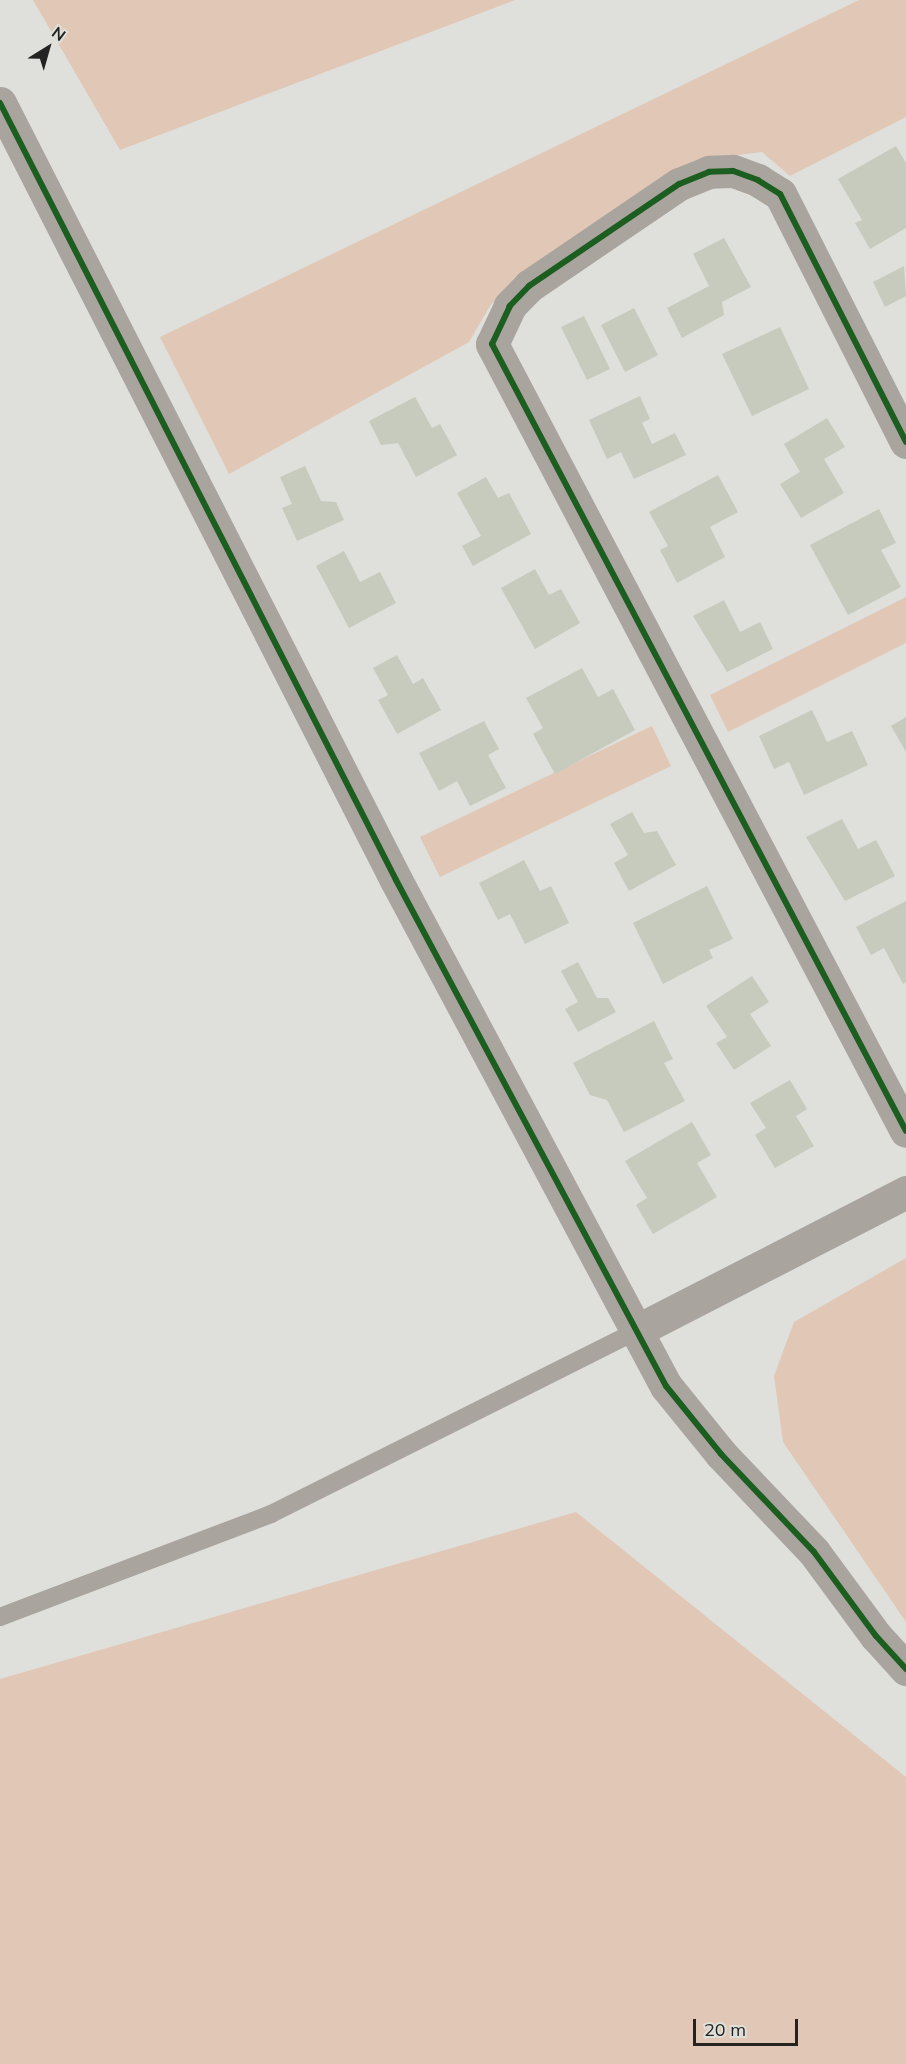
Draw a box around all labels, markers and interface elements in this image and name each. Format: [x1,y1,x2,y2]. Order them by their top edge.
north arrow [18,18,78,78]
text: N [48,22,70,45]
scale bar [696,2007,801,2045]
text: 20 m [704,2018,746,2041]

